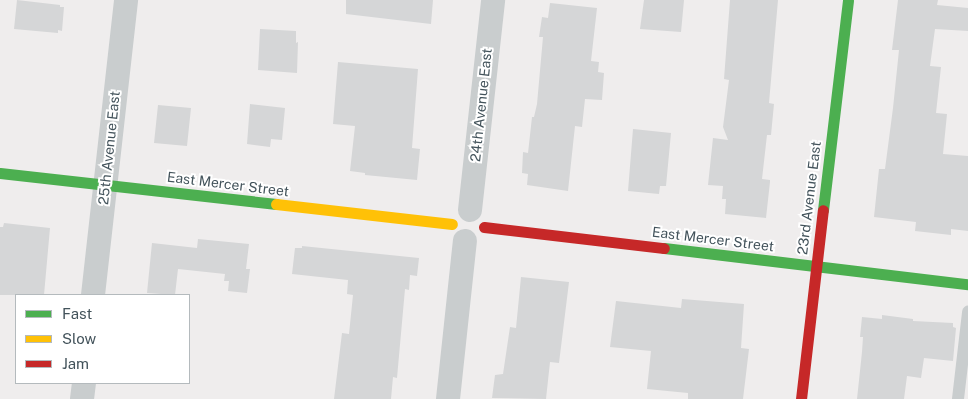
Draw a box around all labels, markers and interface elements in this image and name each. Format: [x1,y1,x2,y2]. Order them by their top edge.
street label: 24th Avenue East [467,47,495,163]
street label: 25th Avenue East [95,90,123,206]
street label: 23rd Avenue East [794,140,824,256]
street label: East Mercer Street [166,168,290,200]
street label: East Mercer Street [651,223,775,255]
legend [15,294,190,384]
text: Fast [62,305,92,322]
text: Slow [62,330,96,347]
text: Jam [62,355,89,372]

